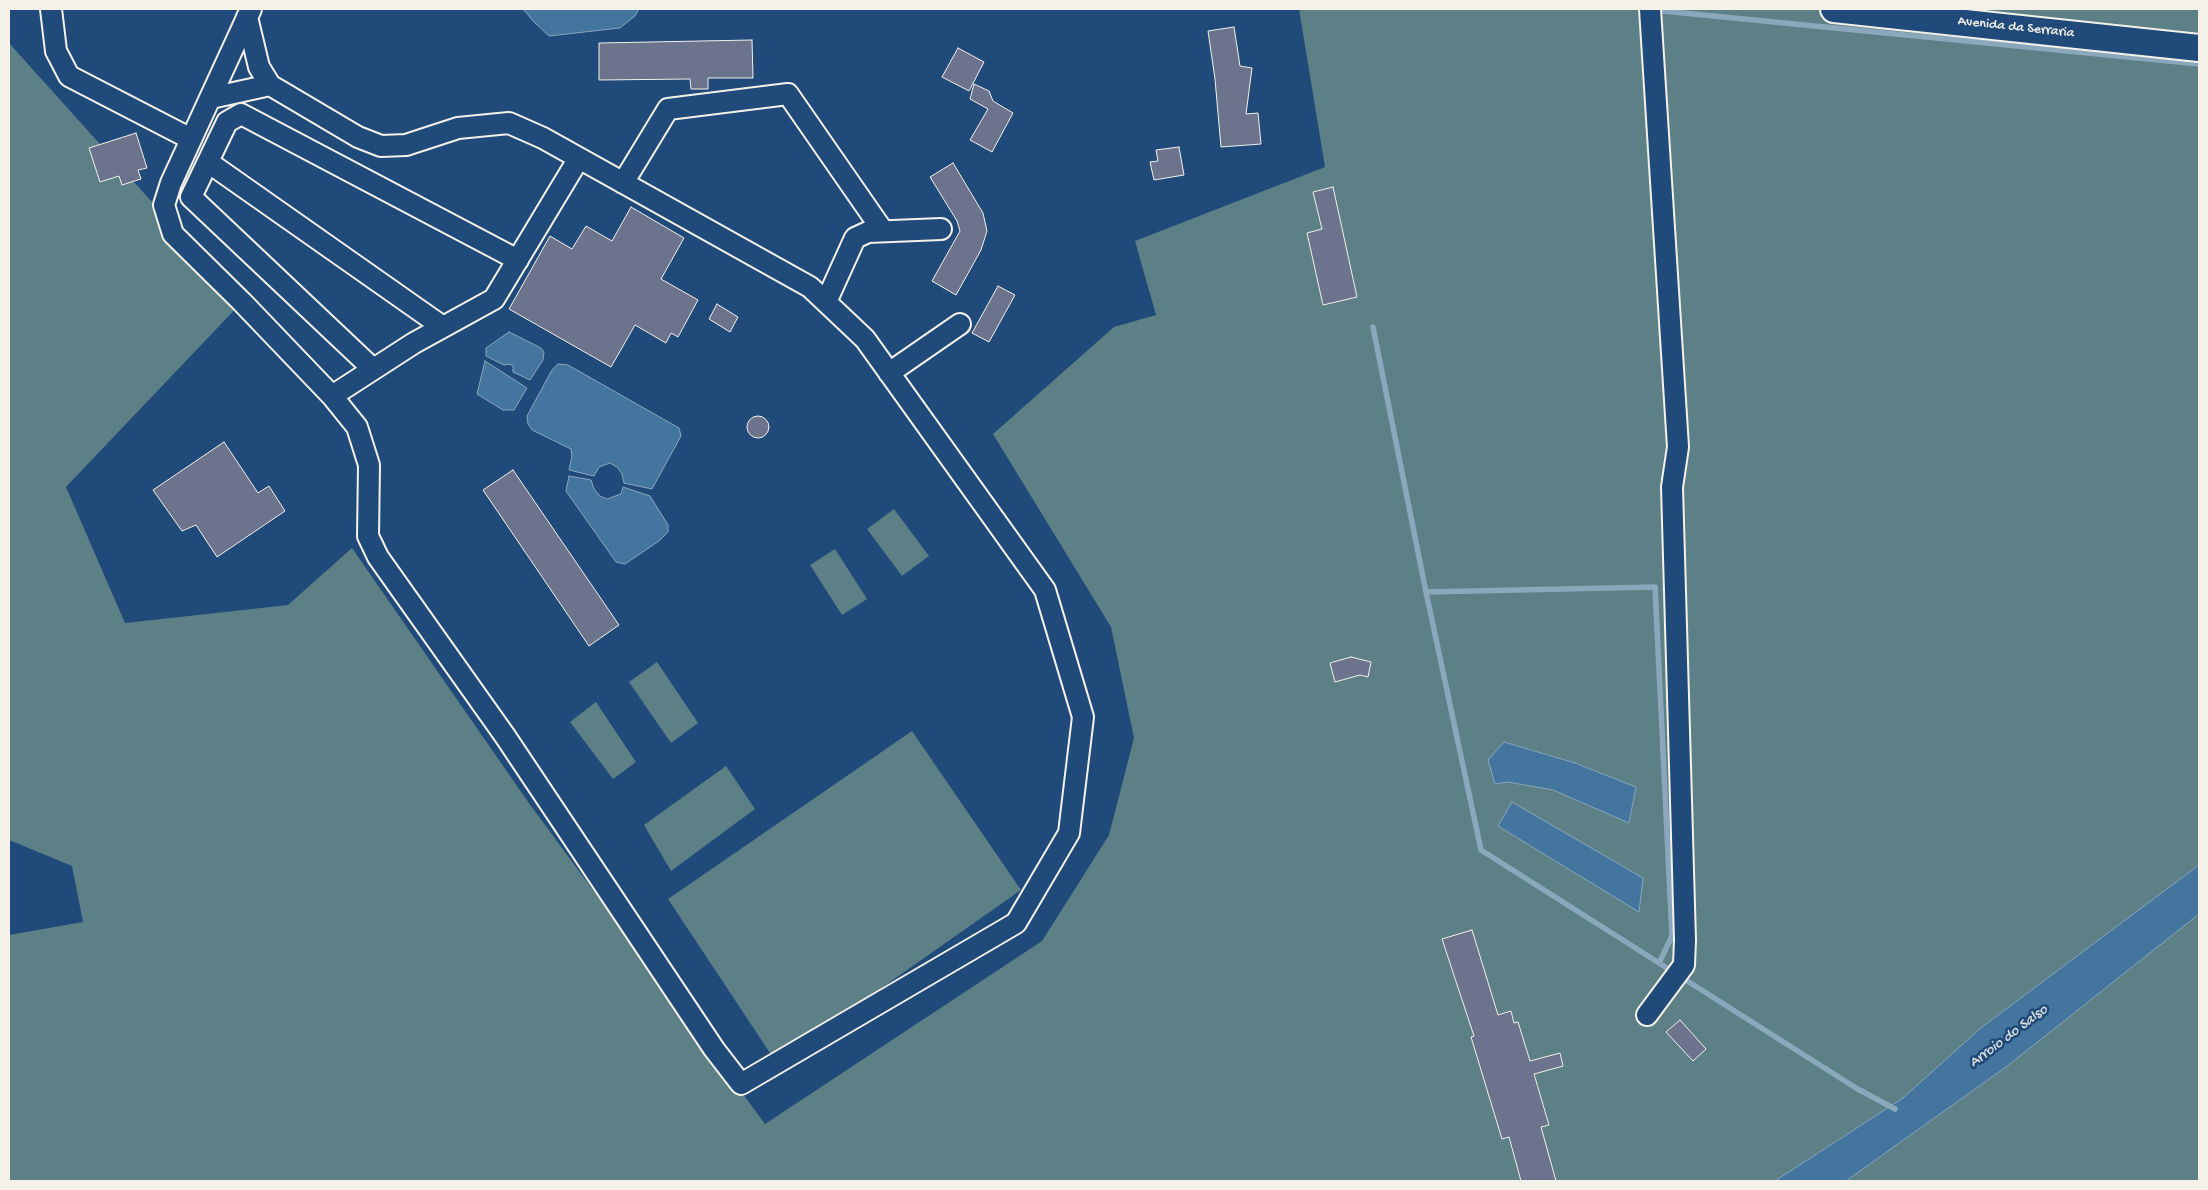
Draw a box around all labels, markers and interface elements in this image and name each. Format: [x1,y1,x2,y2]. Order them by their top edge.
street label: Avenida da Serraria [1957,14,2075,42]
water label: Arroio do Salso [1966,1002,2052,1072]

